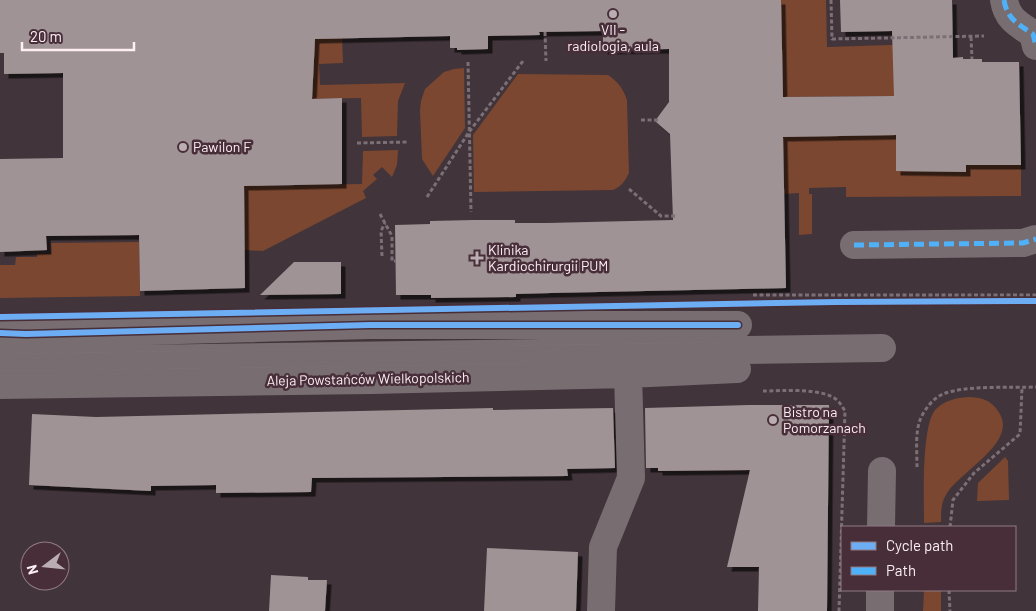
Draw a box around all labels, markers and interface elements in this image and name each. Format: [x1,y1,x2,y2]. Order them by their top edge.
marker: VII - radiologia, aula [607,8,619,20]
scale bar [22,20,135,52]
place label: VII - radiologia, aula [567,21,659,54]
text: 20 m [30,27,62,45]
place label: Pawilon F [193,138,251,155]
marker: Pawilon F [177,141,189,153]
place label: Klinika Kardiochirurgii PUM [488,241,608,274]
marker: Klinika Kardiochirurgii PUM [470,251,484,265]
street label: Aleja Powstańców Wielkopolskich [266,368,470,389]
place label: Bistro na Pomorzanach [783,403,866,436]
marker: Bistro na Pomorzanach [767,414,779,426]
legend [841,526,1016,591]
text: Cycle path [886,536,953,554]
north arrow [20,541,70,591]
text: Path [886,561,916,579]
text: N [23,563,41,577]

